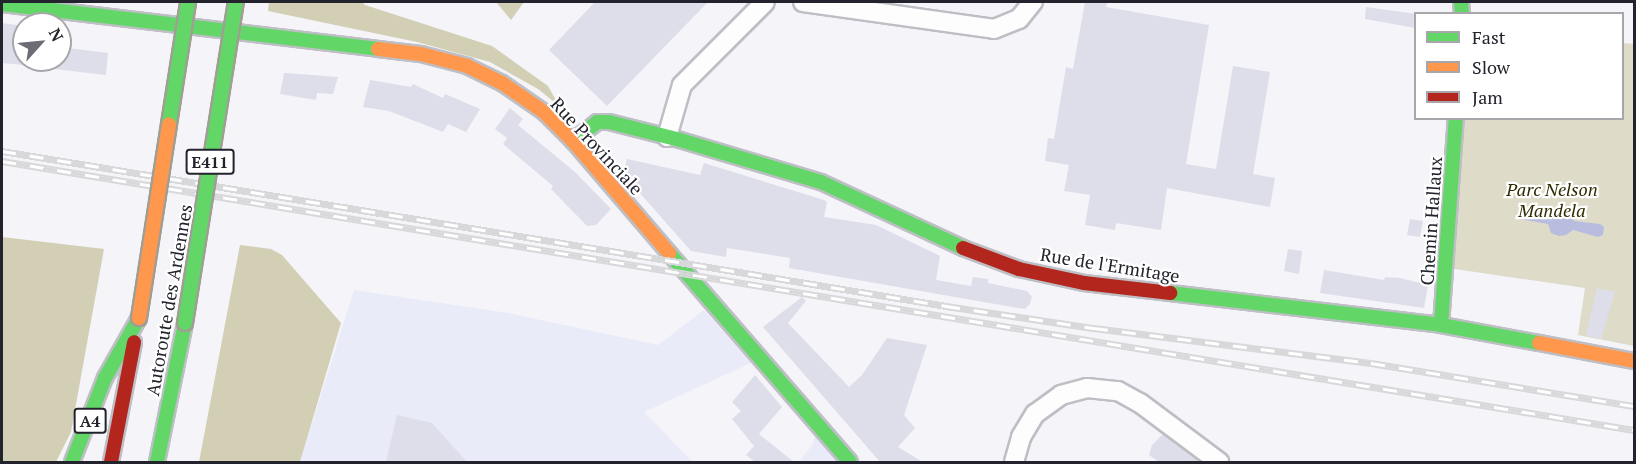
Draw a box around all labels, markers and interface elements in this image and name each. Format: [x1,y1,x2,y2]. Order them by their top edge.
north arrow [12,12,72,72]
legend [1414,12,1624,120]
text: N [44,24,69,45]
text: Fast [1472,25,1505,49]
text: Slow [1472,55,1510,79]
text: Jam [1472,85,1503,109]
street label: Rue Provinciale [546,93,648,199]
road number: E411 [184,149,236,175]
street label: Chemin Hallaux [1416,156,1446,286]
park label: Parc Nelson Mandela [1506,179,1598,222]
street label: Autoroute des Ardennes [141,202,197,398]
street label: Rue de l'Ermitage [1039,243,1181,287]
road number: A4 [74,408,106,434]

